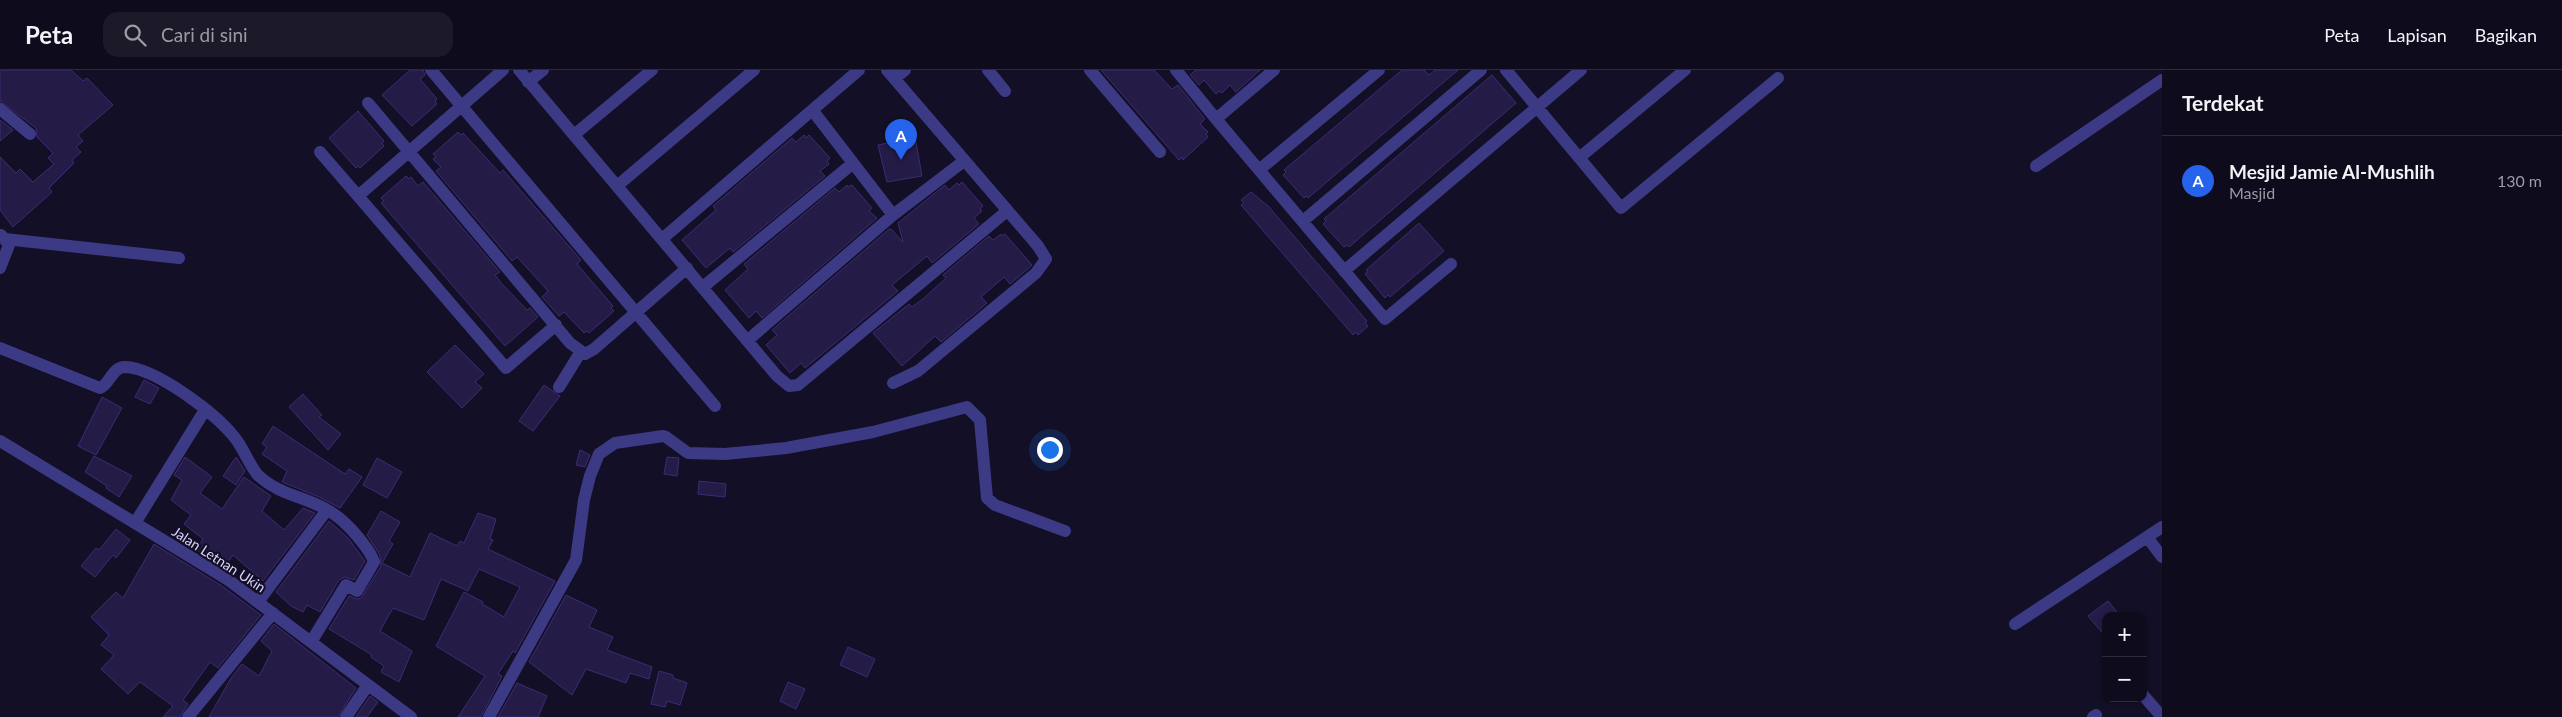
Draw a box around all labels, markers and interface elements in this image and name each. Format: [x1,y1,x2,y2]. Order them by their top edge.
search box [103,12,453,57]
text: Peta [25,20,73,49]
icon: search [121,21,149,49]
text: Cari di sini [161,23,248,46]
text: Peta [2324,24,2359,46]
text: Lapisan [2387,24,2447,46]
text: Bagikan [2475,24,2537,46]
text: Terdekat [2182,90,2264,115]
pin: A [885,119,917,160]
text: Mesjid Jamie Al-Mushlih [2229,160,2435,183]
text: A [2192,171,2204,190]
text: 130 m [2497,171,2542,190]
text: Masjid [2229,183,2275,202]
your location [1037,437,1063,463]
street label: Jalan Letnan Ukin [169,522,269,596]
map controls [2102,612,2147,702]
button: + [2102,612,2147,657]
button: − [2102,657,2147,702]

